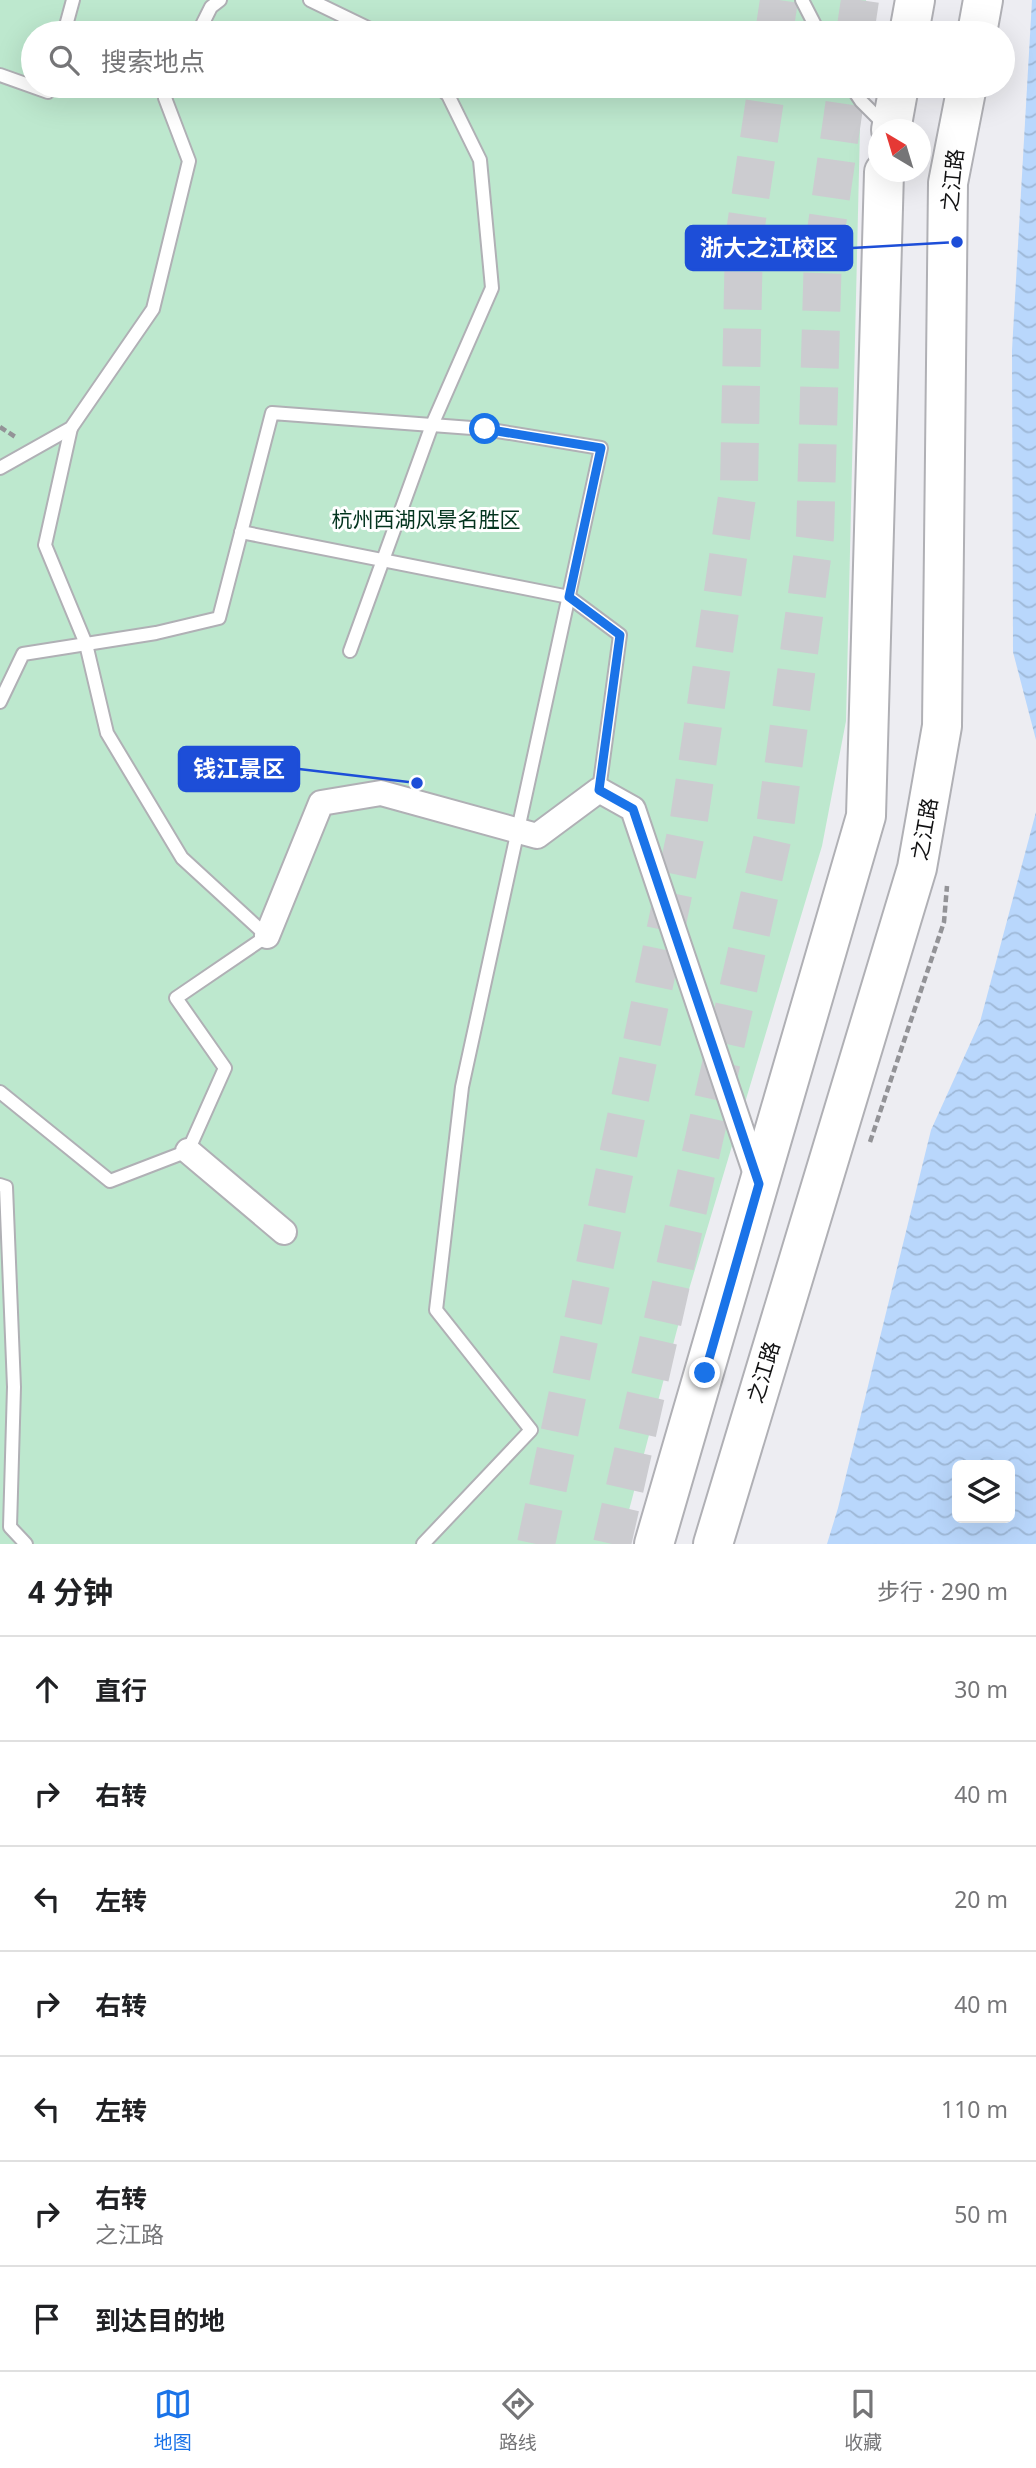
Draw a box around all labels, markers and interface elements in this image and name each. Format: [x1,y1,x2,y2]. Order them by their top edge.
search box [21,21,1015,98]
icon: search [45,41,83,79]
text: 搜索地点 [101,43,205,79]
north arrow [868,119,931,182]
street label: 之江路 [935,147,969,213]
callout: 浙大之江校区 [686,226,852,270]
text: 浙大之江校区 [700,231,838,263]
route start [469,413,500,444]
park label: 杭州西湖风景名胜区 [332,505,521,533]
callout: 钱江景区 [179,747,299,791]
text: 钱江景区 [193,752,285,784]
street label: 之江路 [905,796,943,862]
street label: 之江路 [740,1338,786,1406]
route end [689,1357,720,1388]
map controls [952,1460,1015,1523]
button: layers [952,1460,1015,1523]
text: 4 分钟 [28,1571,113,1612]
text: 步行 · 290 m [877,1575,1008,1607]
icon: ahead [28,1670,66,1708]
text: 直行 [95,1672,147,1708]
text: 30 m [954,1673,1008,1705]
icon: right [28,1775,66,1813]
text: 右转 [95,1777,147,1813]
text: 40 m [954,1778,1008,1810]
icon: left [28,1880,66,1918]
text: 左转 [95,1882,147,1918]
text: 20 m [954,1883,1008,1915]
icon: right [28,1985,66,2023]
text: 右转 [95,1987,147,2023]
text: 40 m [954,1988,1008,2020]
icon: left [28,2090,66,2128]
text: 左转 [95,2092,147,2128]
text: 110 m [941,2093,1008,2125]
text: 右转 [95,2180,147,2216]
icon: right [28,2195,66,2233]
text: 50 m [954,2198,1008,2230]
text: 之江路 [95,2218,164,2250]
icon: arrive [28,2300,66,2338]
text: 到达目的地 [95,2302,225,2338]
tab: 地图 [154,2385,192,2455]
tab: 路线 [499,2385,537,2455]
tab: 收藏 [844,2385,882,2455]

